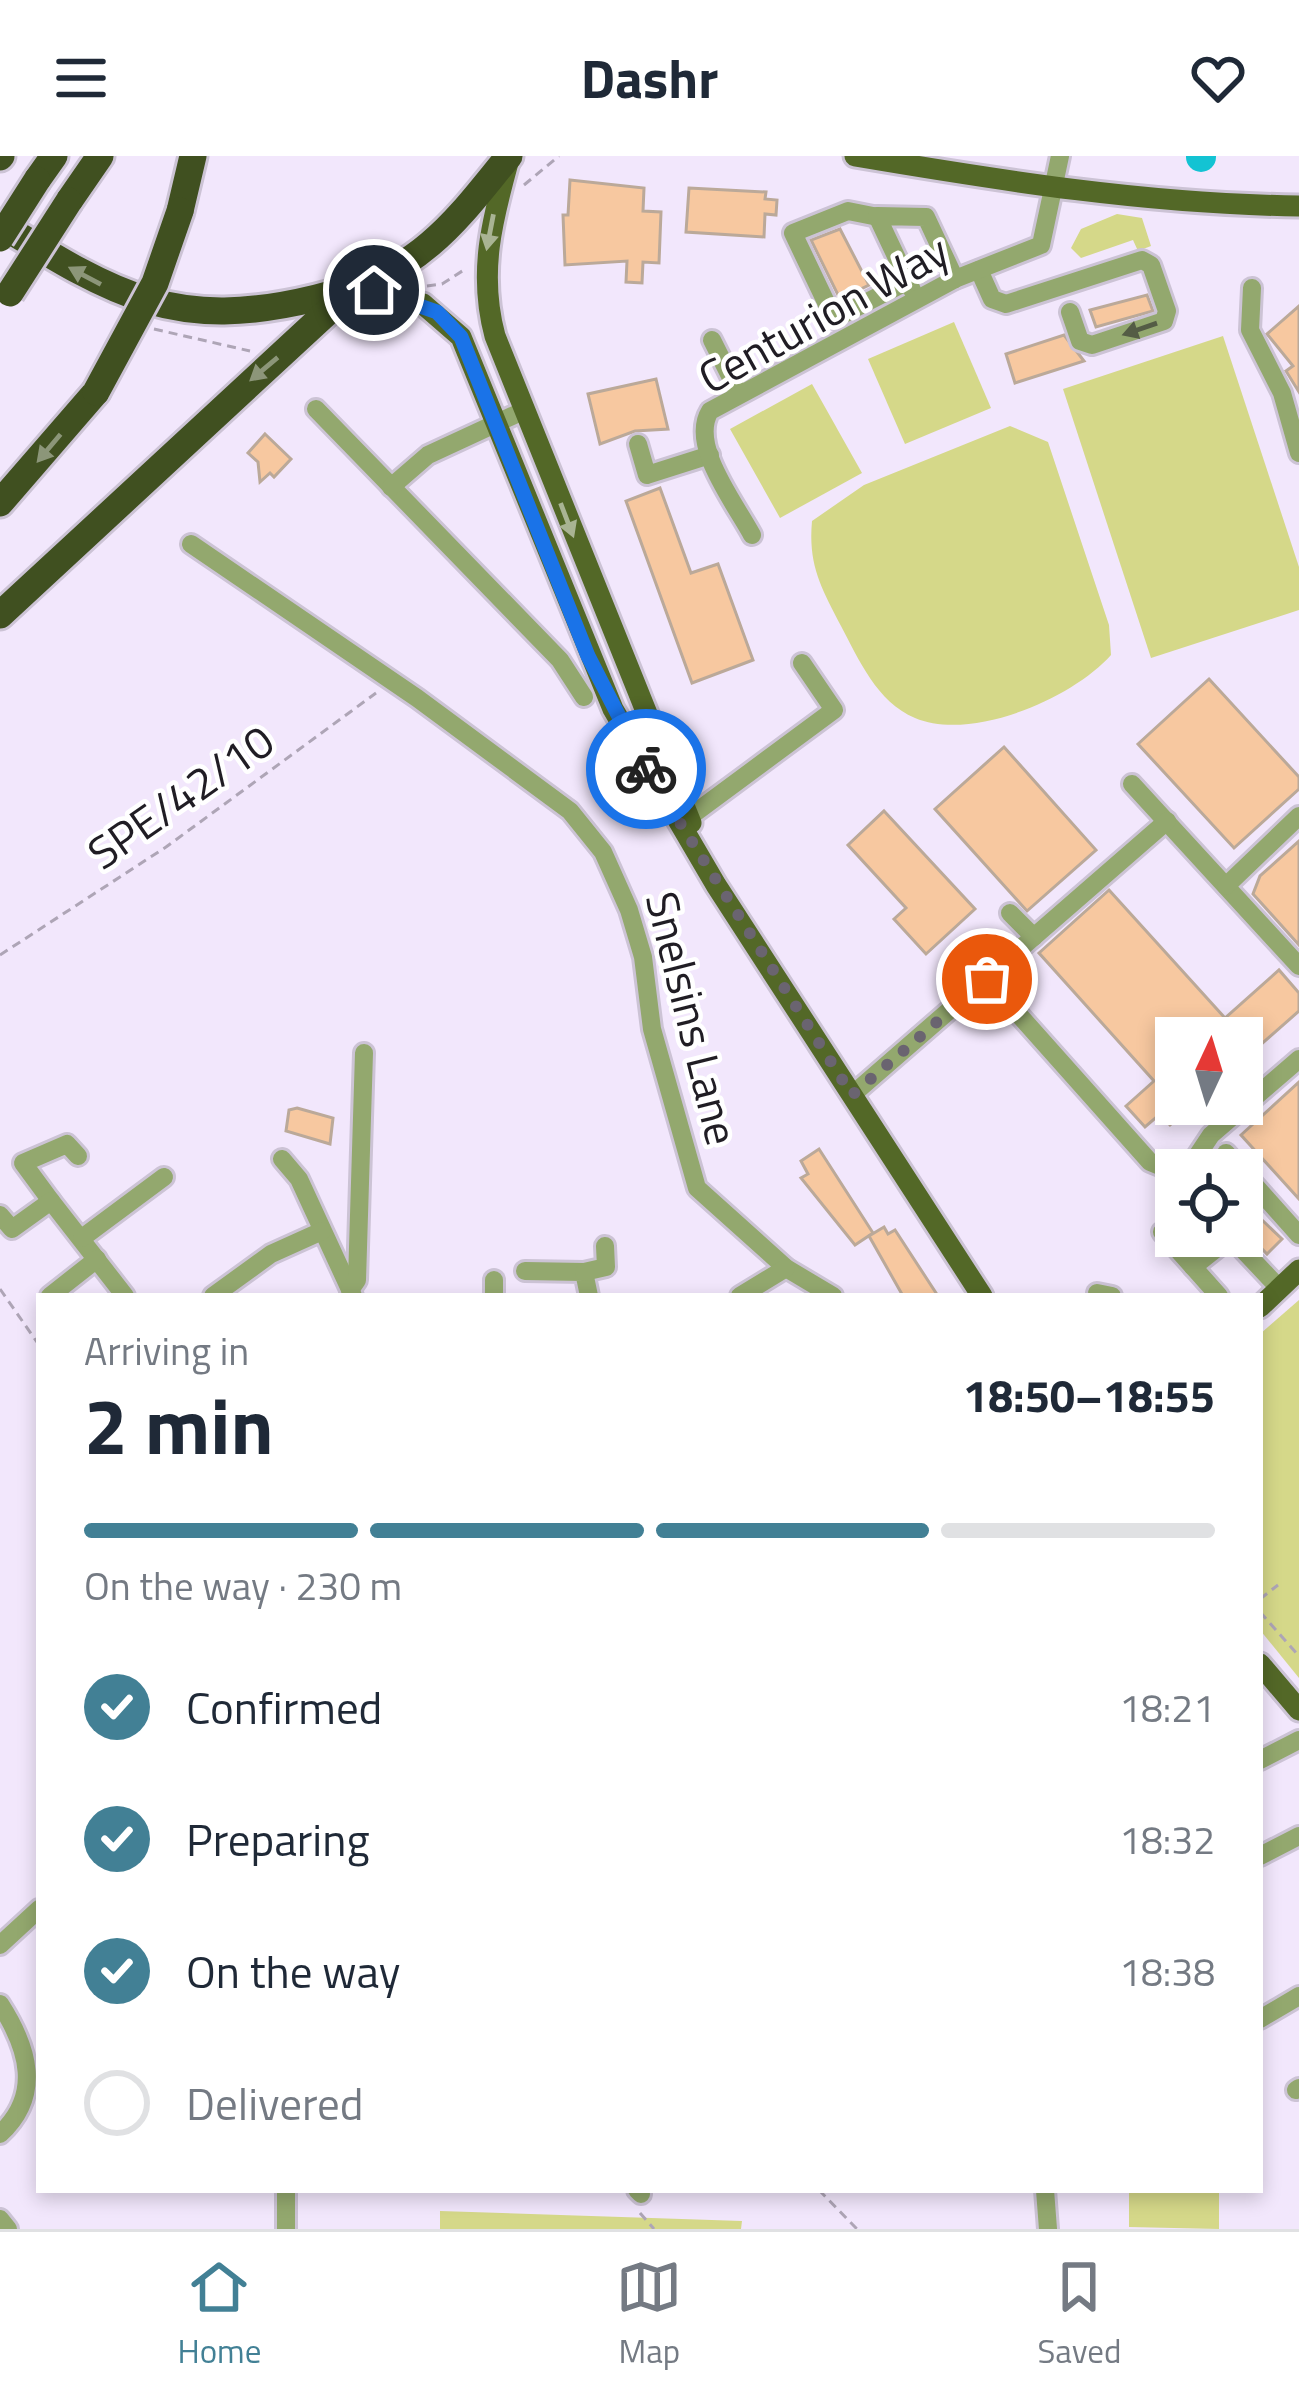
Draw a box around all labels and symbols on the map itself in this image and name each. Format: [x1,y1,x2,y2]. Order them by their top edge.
one-way arrow [480,213,499,251]
street label: Centurion Way [685,216,961,410]
pin [323,239,425,341]
one-way arrow [68,266,103,286]
one-way arrow [1122,321,1158,339]
one-way arrow [249,355,279,381]
one-way arrow [36,433,63,463]
one-way arrow [559,502,578,538]
street label: SPE/42/10 [73,707,287,885]
courier [586,709,706,829]
street label: Snelsins Lane [629,884,757,1152]
pin [936,928,1038,1030]
north arrow [1155,1017,1263,1125]

